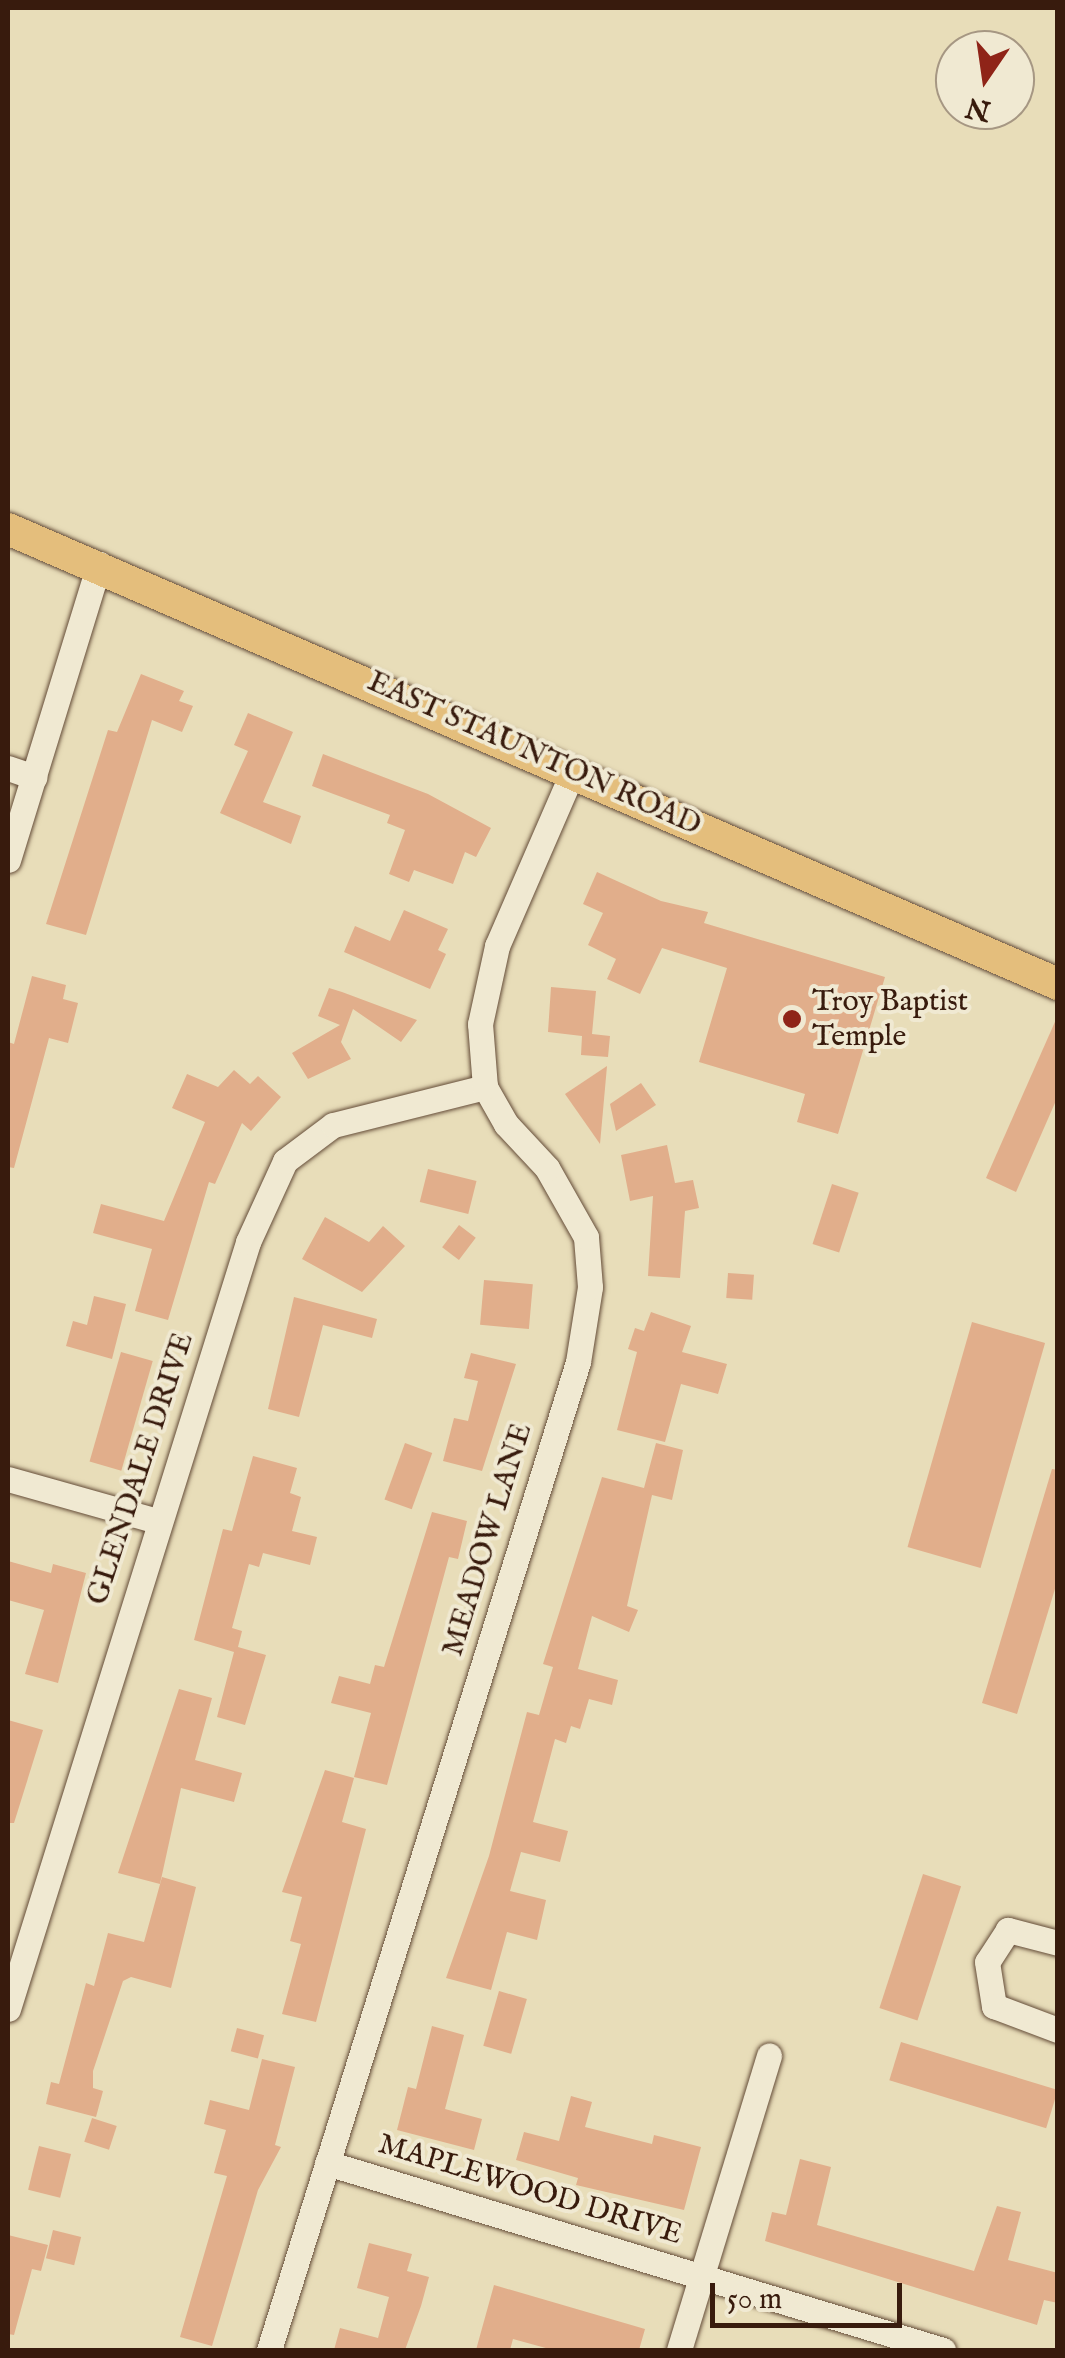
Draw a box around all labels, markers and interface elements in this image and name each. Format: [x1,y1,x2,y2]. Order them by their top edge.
north arrow [935,30,1035,130]
text: N [963,88,994,128]
street label: EAST STAUNTON ROAD [362,664,706,844]
place label: Troy Baptist Temple [812,984,968,1054]
marker: Troy Baptist Temple [781,1008,803,1030]
street label: GLENDALE DRIVE [80,1328,202,1610]
street label: MEADOW LANE [435,1419,541,1661]
street label: MAPLEWOOD DRIVE [374,2127,686,2253]
scale bar [715,2263,908,2325]
text: 50 m [727,2281,782,2319]

